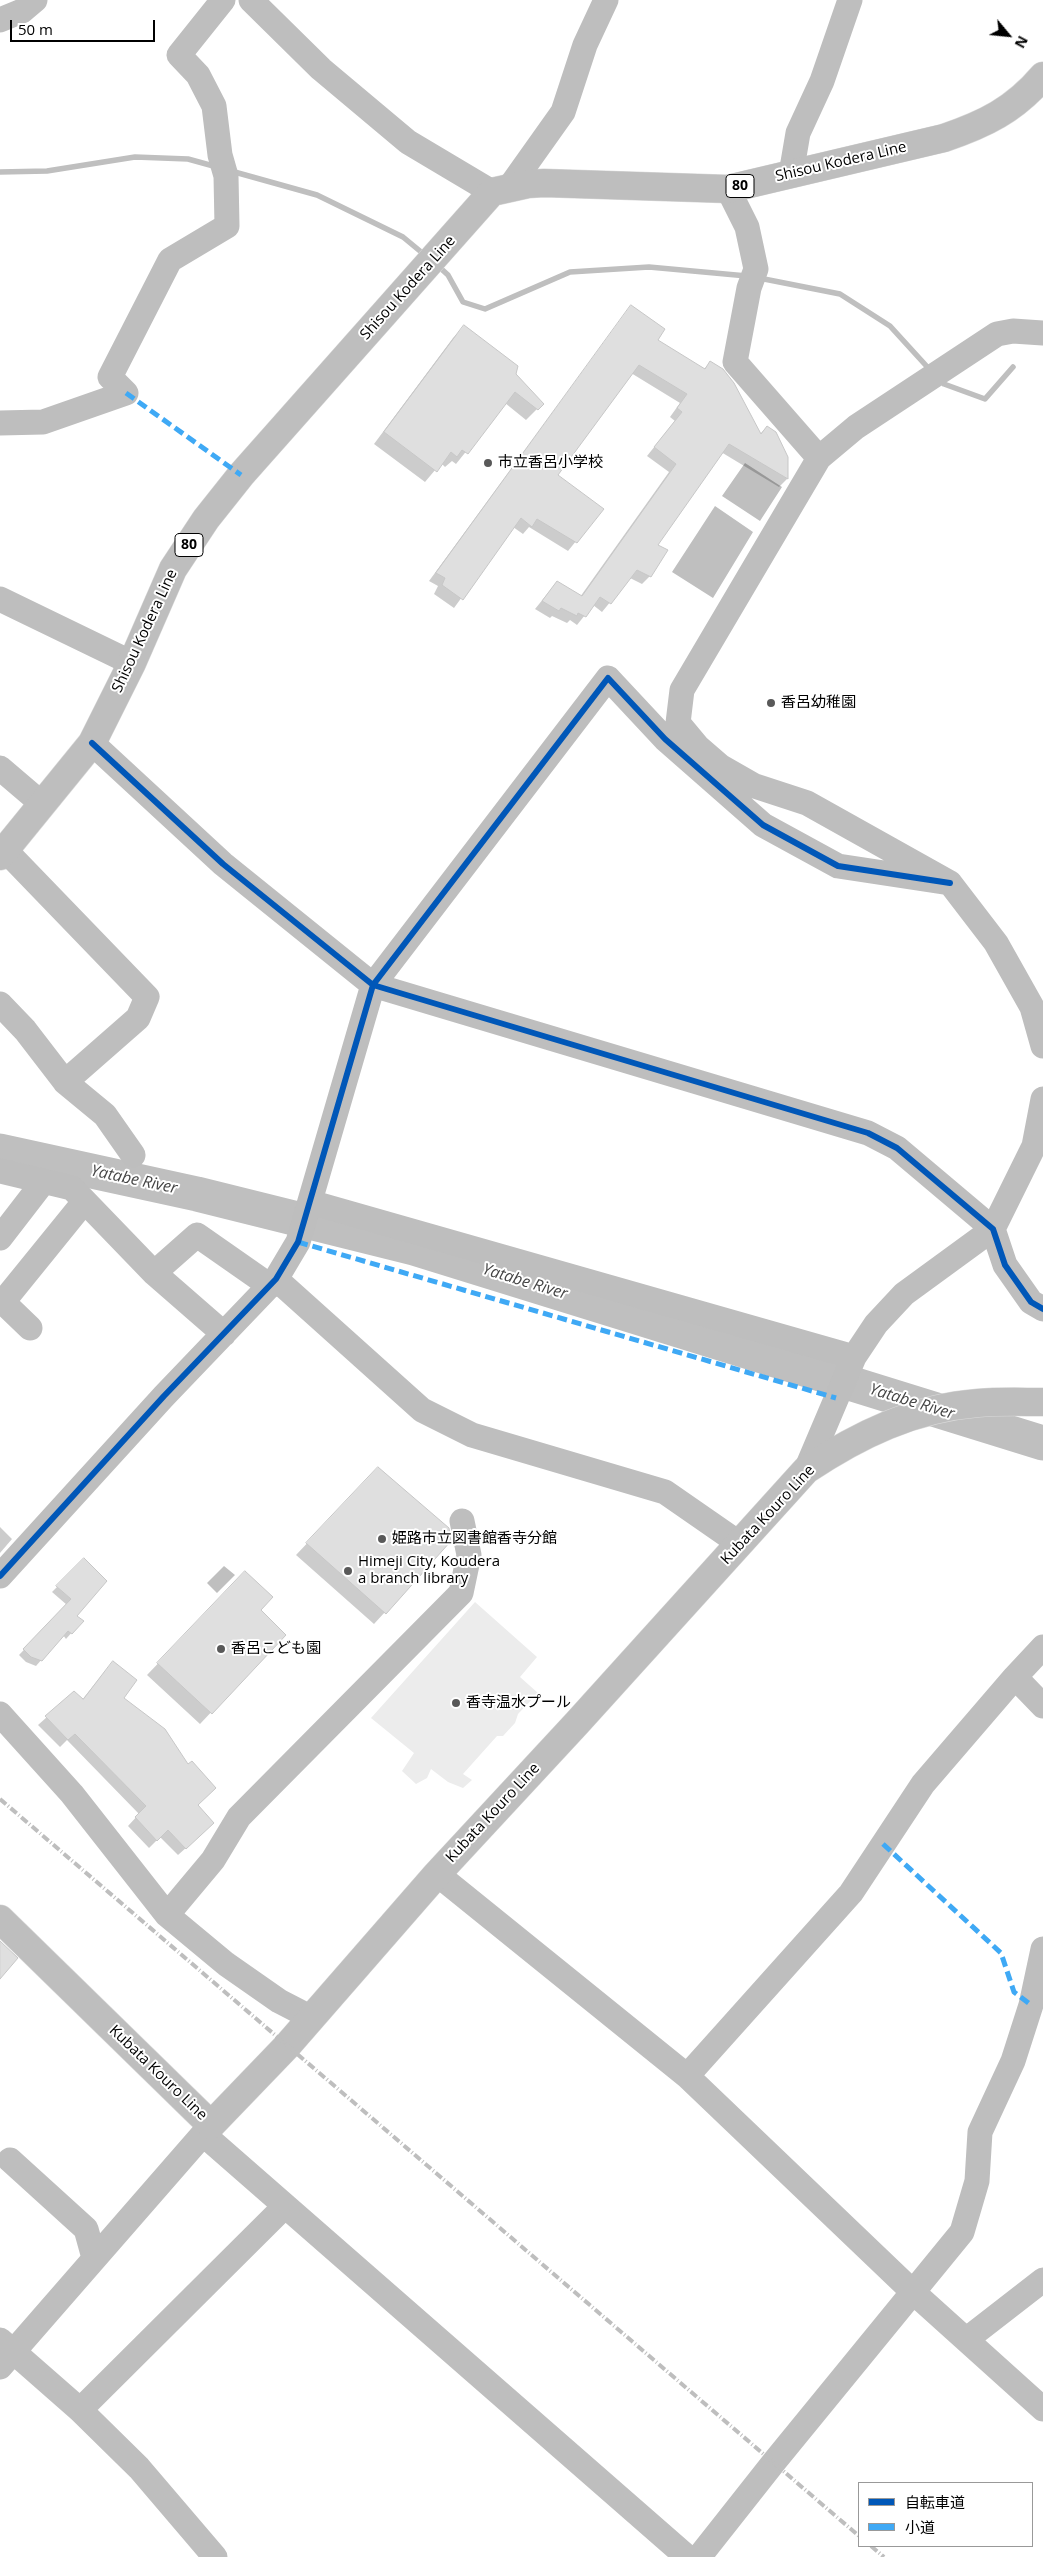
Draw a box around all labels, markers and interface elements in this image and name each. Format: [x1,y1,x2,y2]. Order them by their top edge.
scale bar [12,10,158,42]
north arrow [983,10,1033,60]
text: 50 m [18,19,53,39]
text: N [1011,33,1033,52]
street label: Shisou Kodera Line [774,138,908,186]
road number: 80 [726,175,754,198]
street label: Shisou Kodera Line [357,232,459,344]
place label: 市立香呂小学校 [498,454,603,472]
marker: 市立香呂小学校 [482,457,494,469]
road number: 80 [175,534,203,556]
street label: Shisou Kodera Line [109,567,181,695]
place label: 香呂幼稚園 [781,694,856,712]
marker: 香呂幼稚園 [765,697,777,709]
water label: Yatabe River [89,1161,179,1199]
water label: Yatabe River [480,1260,570,1304]
water label: Yatabe River [867,1380,957,1424]
street label: Kubata Kouro Line [717,1462,819,1568]
place label: 姫路市立図書館香寺分館 [392,1530,557,1548]
marker: 姫路市立図書館香寺分館 [376,1533,388,1545]
place label: Himeji City, Koudera a branch library [358,1553,500,1588]
marker: Himeji City, Koudera a branch library [342,1565,354,1577]
place label: 香呂こども園 [231,1640,321,1658]
marker: 香呂こども園 [215,1643,227,1655]
place label: 香寺温水プール [466,1694,571,1712]
marker: 香寺温水プール [450,1697,462,1709]
street label: Kubata Kouro Line [442,1760,544,1866]
street label: Kubata Kouro Line [105,2022,211,2124]
legend [858,2482,1033,2547]
text: 自転車道 [905,2492,965,2512]
text: 小道 [905,2517,935,2537]

